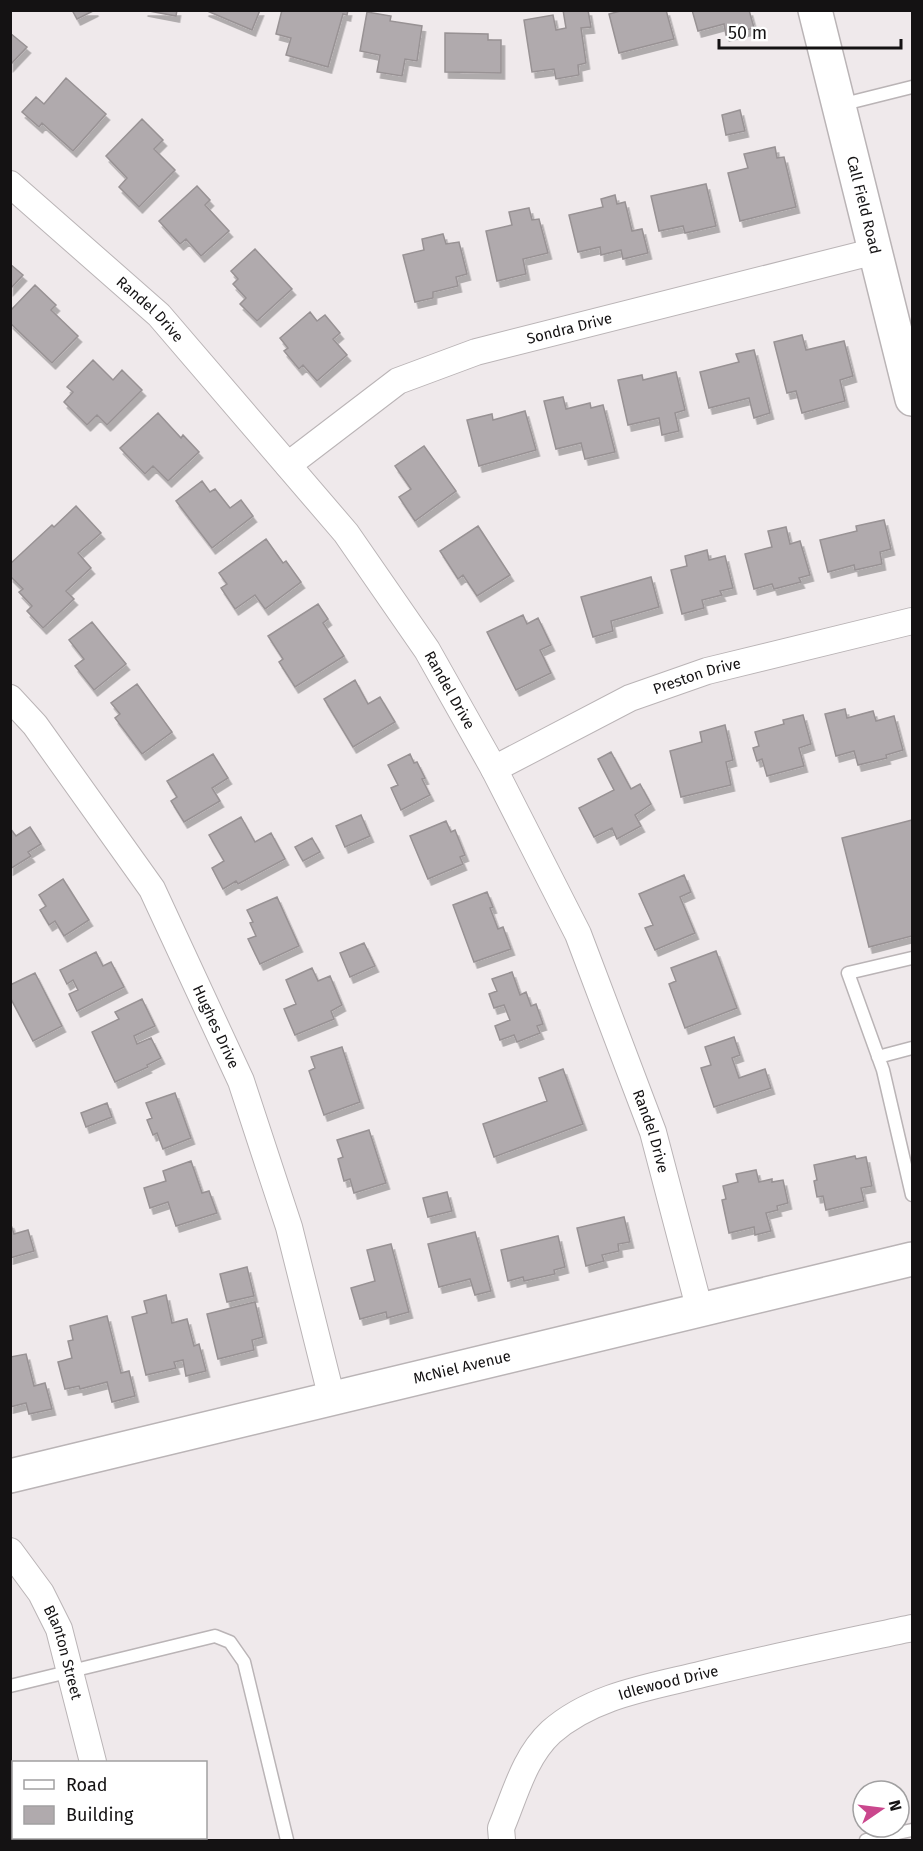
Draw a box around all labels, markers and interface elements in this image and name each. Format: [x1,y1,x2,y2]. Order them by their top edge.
scale bar [719,12,900,50]
text: 50 m [728,22,767,44]
street label: Call Field Road [843,154,884,256]
street label: Randel Drive [113,273,187,346]
street label: Sondra Drive [525,309,614,348]
street label: Randel Drive [421,648,479,732]
street label: Preston Drive [651,654,743,698]
street label: Hughes Drive [189,982,243,1071]
street label: Randel Drive [629,1087,672,1175]
street label: McNiel Avenue [412,1347,513,1388]
street label: Blanton Street [40,1602,86,1702]
street label: Idlewood Drive [616,1662,720,1704]
legend [12,1761,207,1839]
text: Road [66,1774,108,1796]
north arrow [851,1779,911,1839]
text: N [885,1798,906,1813]
text: Building [66,1804,134,1826]

